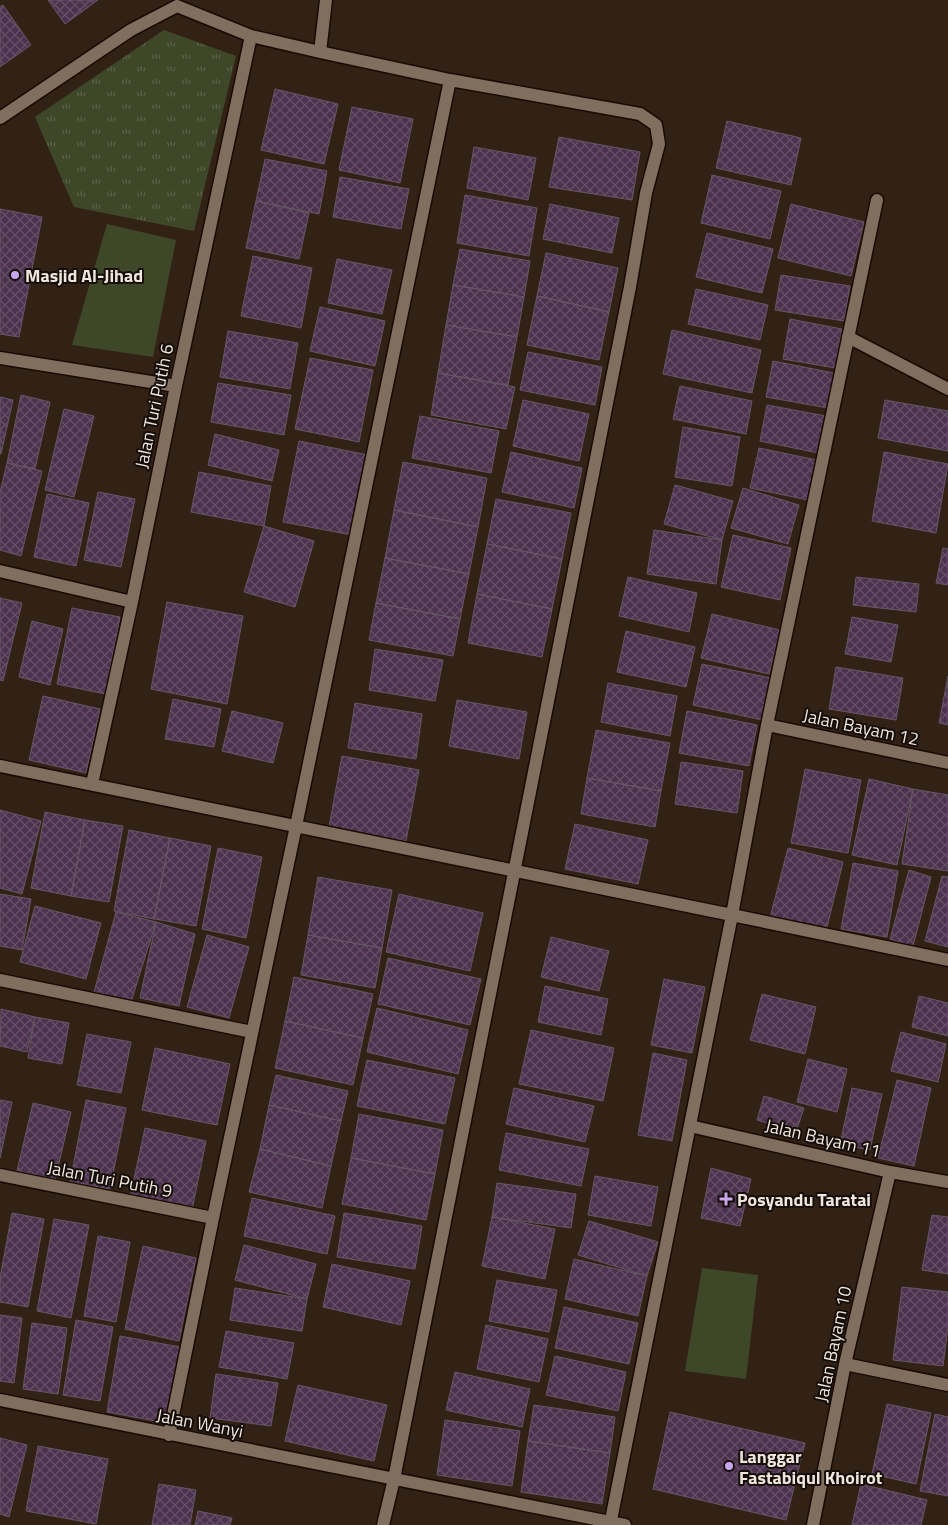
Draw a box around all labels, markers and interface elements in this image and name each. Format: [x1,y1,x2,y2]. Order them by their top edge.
place label: Masjid Al-Jihad [25,262,143,289]
marker: Masjid Al-Jihad [9,269,21,281]
street label: Jalan Turi Putih 6 [128,341,180,471]
street label: Jalan Bayam 12 [801,702,921,752]
street label: Jalan Bayam 11 [763,1112,883,1164]
street label: Jalan Turi Putih 9 [45,1154,175,1204]
place label: Posyandu Taratai [737,1186,871,1213]
marker: Posyandu Taratai [719,1192,733,1206]
street label: Jalan Bayam 10 [808,1284,858,1404]
street label: Jalan Wanyi [154,1401,246,1445]
place label: Langgar Fastabiqul Khoirot [739,1443,883,1491]
marker: Langgar Fastabiqul Khoirot [723,1460,735,1472]

